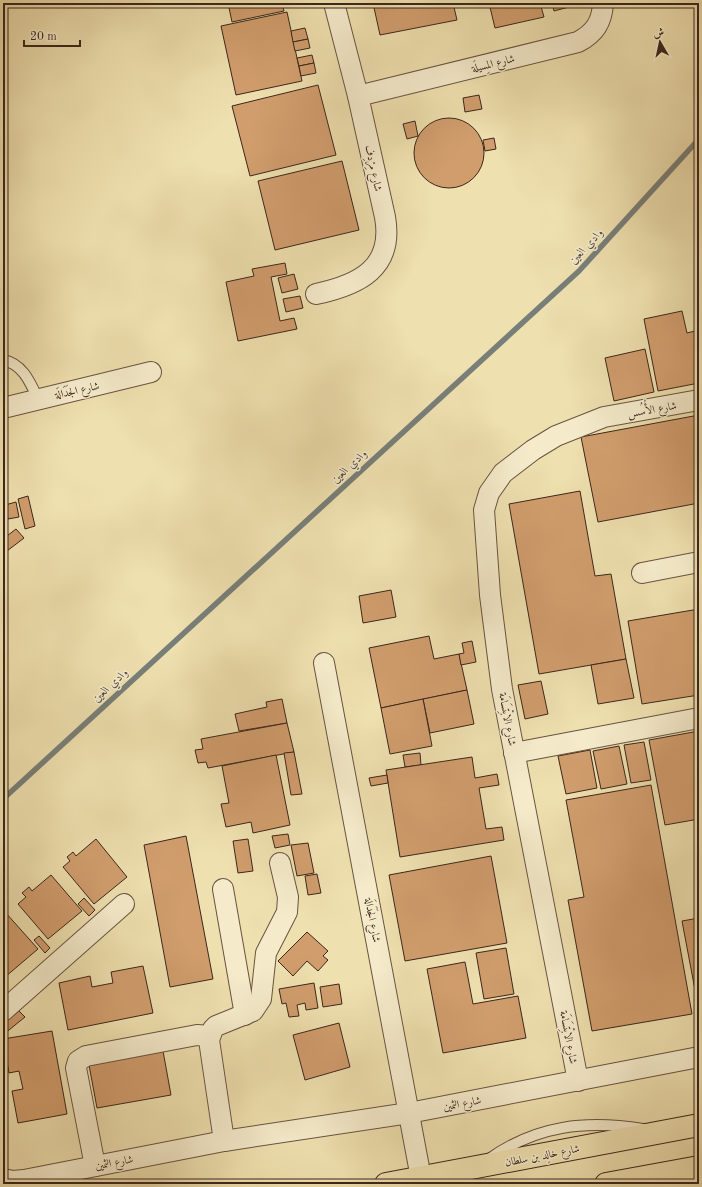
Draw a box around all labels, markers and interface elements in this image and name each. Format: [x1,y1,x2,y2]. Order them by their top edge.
scale bar [24,22,80,48]
north arrow [640,22,680,62]
text: ش [652,27,665,40]
text: 20 m [30,31,57,43]
street label: شارع المِسيلَة [469,50,517,78]
street label: شارع مِرْدِف [359,144,384,193]
water label: وادي العين [567,227,608,269]
street label: شارع الجَدَالَة [52,377,101,405]
street label: شارع الأُسُس [626,393,678,423]
water label: وادي العين [330,447,372,488]
water label: وادي العين [91,666,133,707]
street label: شارع الابْتِسَامَة [493,691,521,747]
street label: شارع الجَدَالَة [359,895,385,944]
street label: شارع الابْتِسَامَة [554,1009,582,1065]
street label: شارع الثمين [442,1094,483,1116]
street label: شارع خالِد بن سلطان [504,1144,581,1172]
street label: شارع الثمين [94,1153,135,1175]

